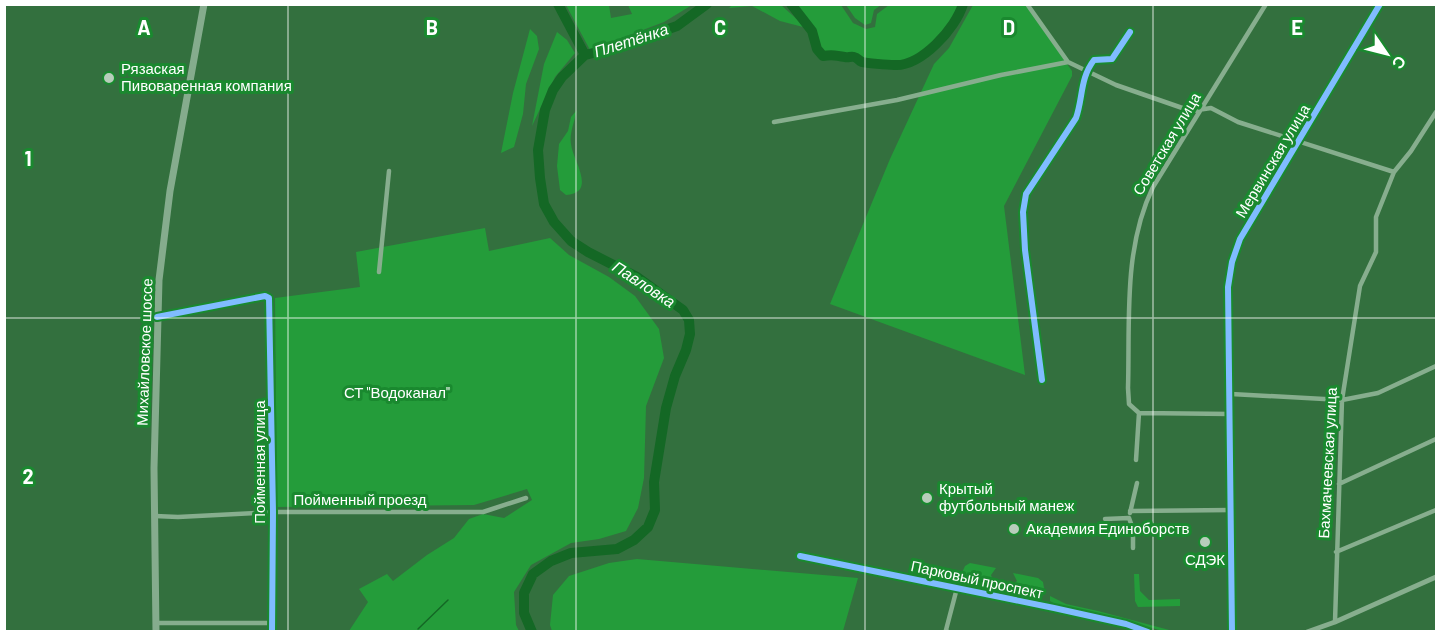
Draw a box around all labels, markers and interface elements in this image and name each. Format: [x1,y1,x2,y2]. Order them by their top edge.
text: A [137,15,151,39]
text: B [426,15,438,39]
text: C [714,15,726,39]
text: D [1003,15,1015,39]
text: E [1291,15,1303,39]
water label: Плетёнка [591,19,670,60]
north arrow [1357,24,1417,84]
text: С [1388,53,1411,73]
place label: Рязаская Пивоваренная компания [121,59,292,94]
marker: Рязаская Пивоваренная компания [102,71,116,85]
street label: Советская улица [1128,88,1204,198]
street label: Мервинская улица [1231,100,1313,220]
text: 1 [24,146,32,170]
water label: Павловка [609,256,679,311]
street label: Михайловское шоссе [132,278,156,426]
park label: СТ "Водоканал" [344,383,450,401]
street label: Бахмачеевская улица [1314,386,1340,539]
street label: Пойменная улица [250,400,268,524]
text: 2 [22,464,34,488]
place label: Крытый футбольный манеж [939,479,1074,514]
street label: Пойменный проезд [293,490,427,508]
marker: Крытый футбольный манеж [920,491,934,505]
place label: Академия Единоборств [1026,519,1190,537]
marker: Академия Единоборств [1007,522,1021,536]
marker: СДЭК [1198,535,1212,549]
place label: СДЭК [1185,550,1225,568]
street label: Парковый проспект [909,556,1045,602]

